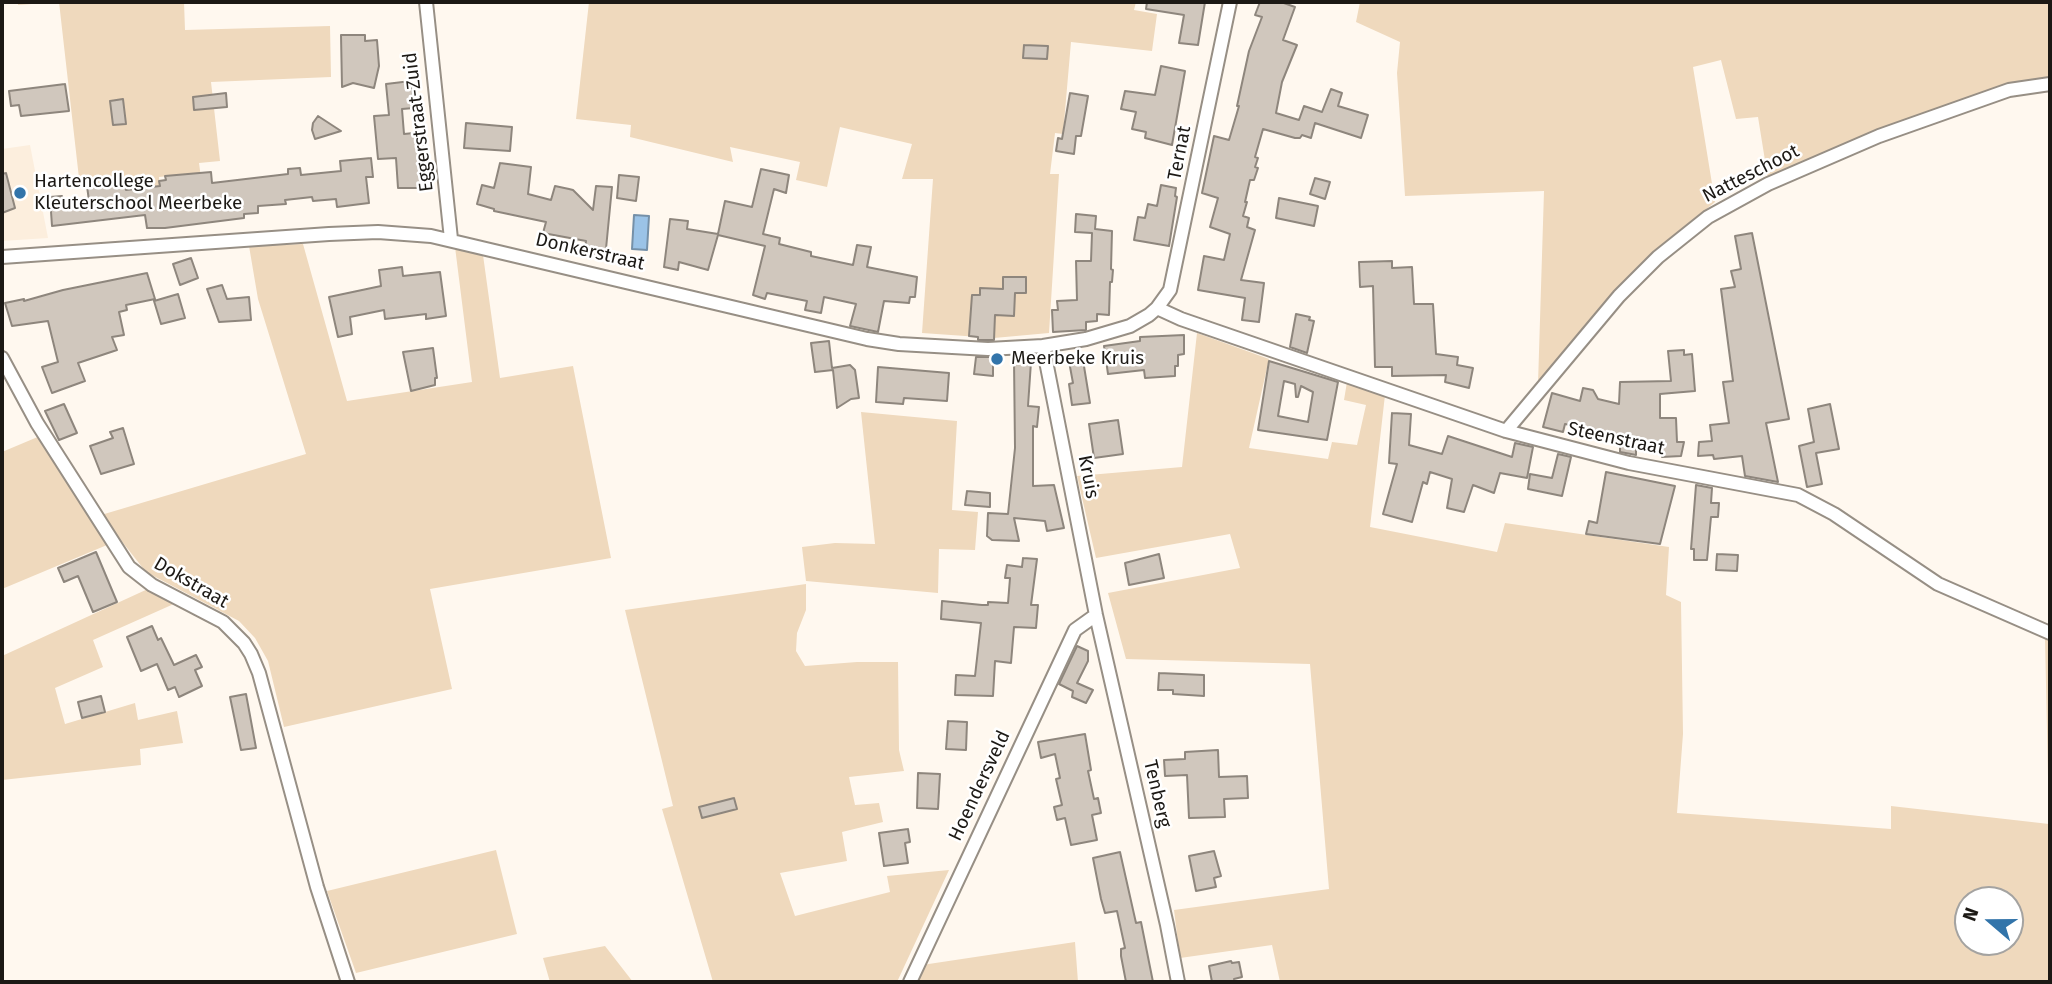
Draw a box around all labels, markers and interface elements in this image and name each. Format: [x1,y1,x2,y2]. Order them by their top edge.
street label: Eggerstraat-Zuid [399,51,439,193]
street label: Ternat [1164,124,1196,182]
street label: Natteschoot [1699,140,1803,208]
place label: Hartencollege Kleuterschool Meerbeke [34,171,242,215]
marker: Hartencollege Kleuterschool Meerbeke [12,185,28,201]
street label: Donkerstraat [533,228,647,276]
place label: Meerbeke Kruis [1011,348,1144,370]
marker: Meerbeke Kruis [989,351,1005,367]
street label: Steenstraat [1565,418,1667,460]
street label: Kruis [1073,453,1103,501]
street label: Dokstraat [149,552,233,614]
street label: Hoendersveld [944,727,1016,845]
street label: Tenberg [1138,758,1176,830]
north arrow [1954,886,2024,956]
text: N [1958,904,1984,924]

